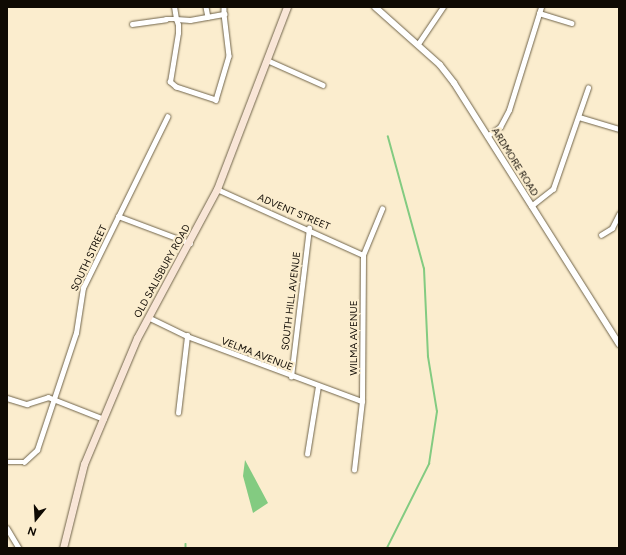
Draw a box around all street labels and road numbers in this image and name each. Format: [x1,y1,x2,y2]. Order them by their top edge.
street label: ARDMORE ROAD [489,126,541,198]
street label: ADVENT STREET [256,191,332,233]
street label: OLD SALISBURY ROAD [131,222,193,320]
street label: SOUTH STREET [68,223,110,293]
street label: SOUTH HILL AVENUE [279,251,303,351]
street label: WILMA AVENUE [348,300,360,376]
street label: VELMA AVENUE [220,335,294,373]

